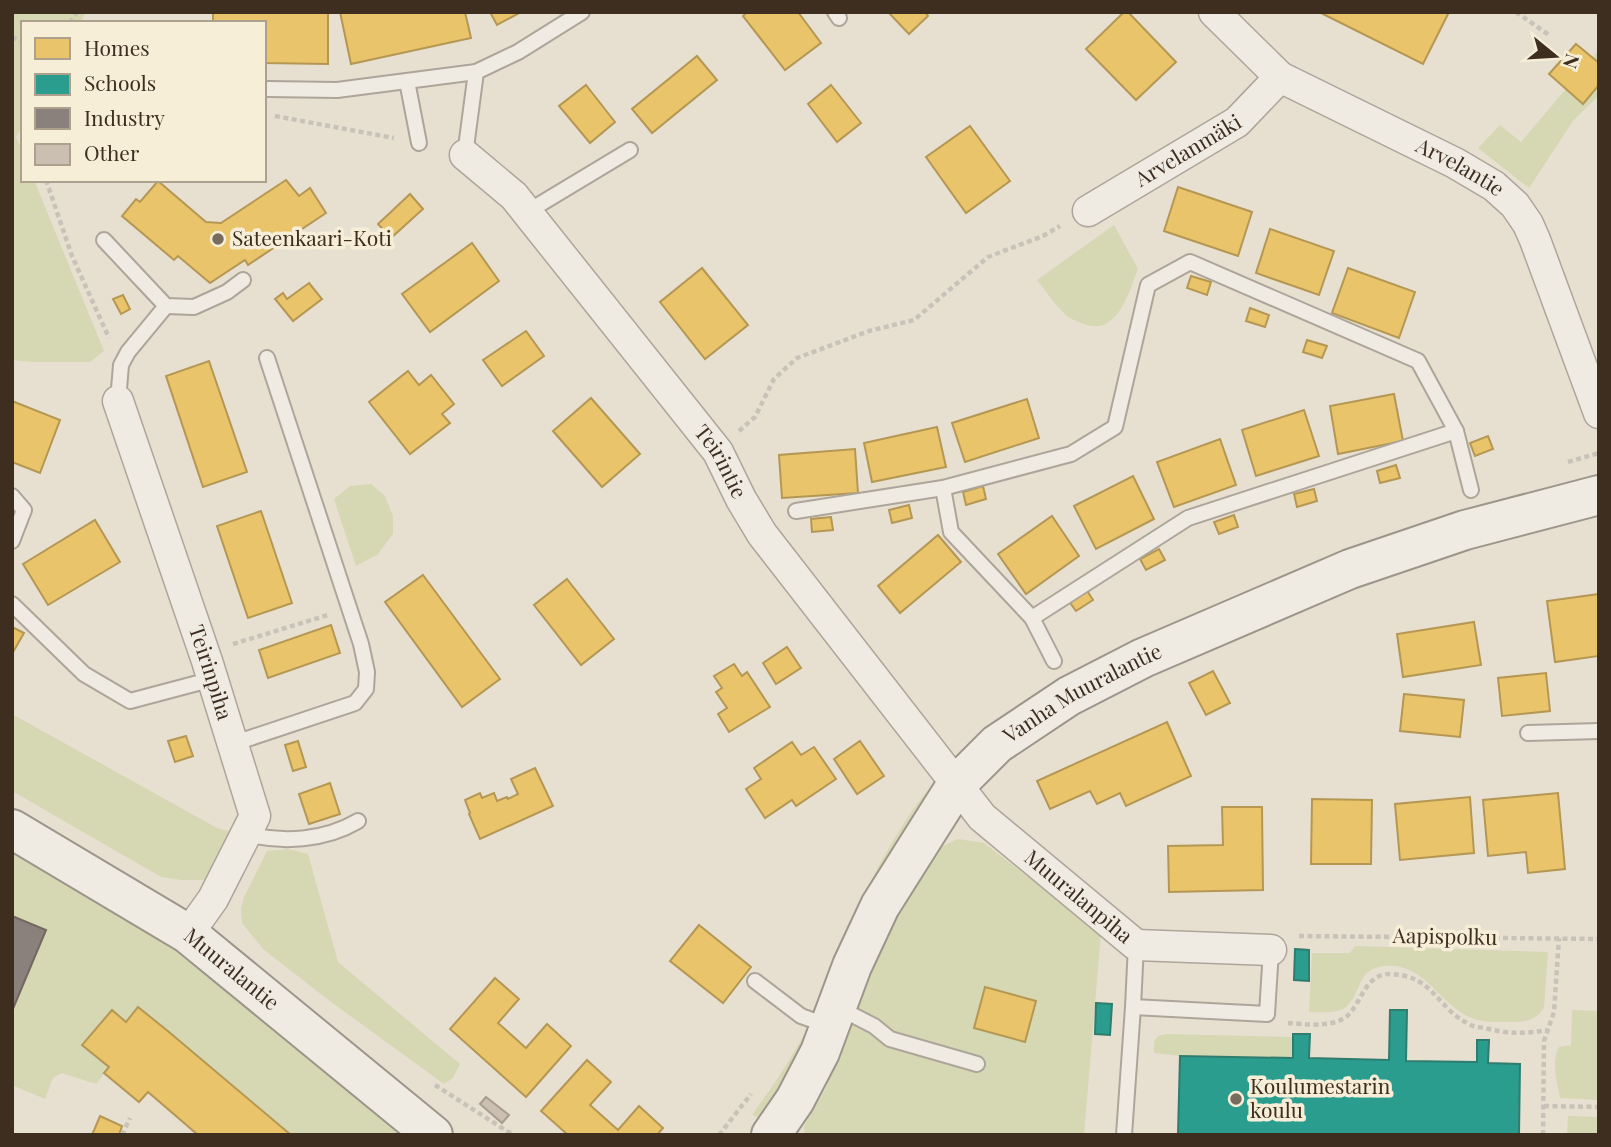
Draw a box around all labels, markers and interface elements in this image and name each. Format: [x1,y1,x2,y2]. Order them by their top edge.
legend [21,21,266,182]
north arrow [1520,21,1590,91]
text: Homes [84,33,150,61]
text: N [1558,51,1587,72]
text: Schools [84,68,156,96]
text: Industry [84,103,165,131]
street label: Arvelanmäki [1128,107,1246,192]
street label: Arvelantie [1411,130,1512,201]
text: Other [84,138,140,166]
place label: Sateenkaari-Koti [232,223,392,251]
marker: Sateenkaari-Koti [210,231,226,247]
street label: Teirintie [689,418,755,503]
street label: Teirinpiha [184,621,241,724]
street label: Vanha Muuralantie [996,636,1165,749]
street label: Muuralanpiha [1020,842,1140,949]
street label: Aapispolku [1391,920,1498,950]
street label: Muuralantie [179,921,286,1015]
place label: Koulumestarin koulu [1250,1071,1391,1123]
marker: Koulumestarin koulu [1228,1091,1244,1107]

